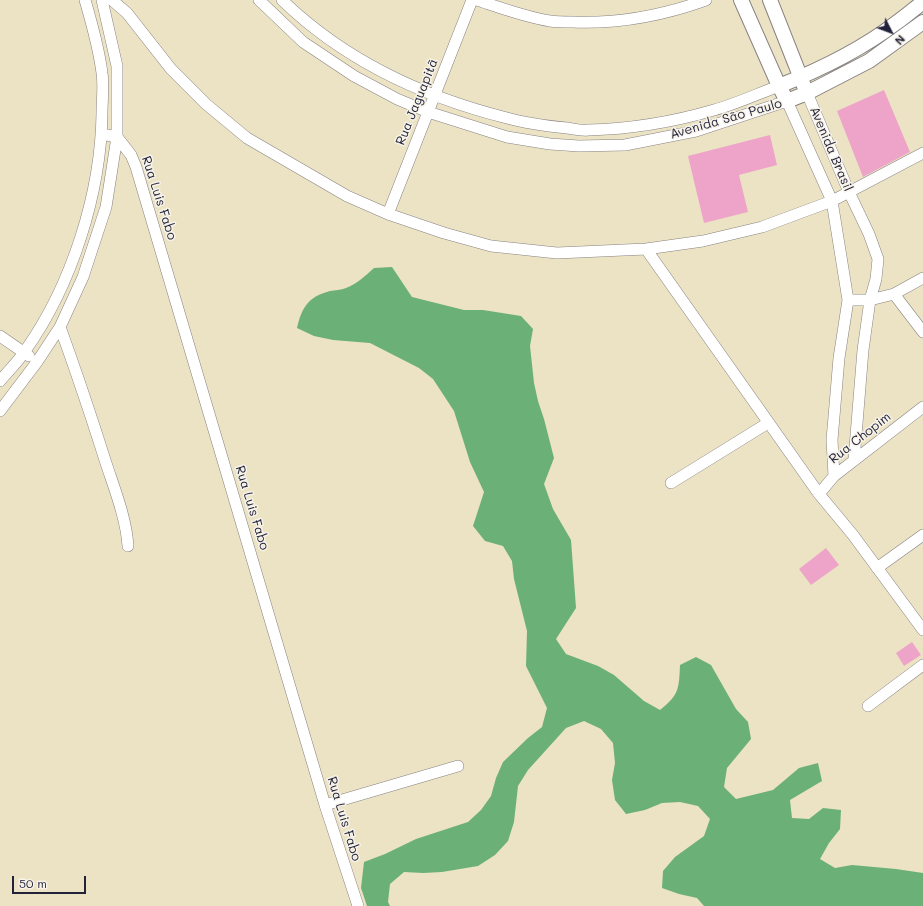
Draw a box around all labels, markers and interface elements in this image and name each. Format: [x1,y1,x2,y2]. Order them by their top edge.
north arrow [871,12,911,52]
text: N [892,32,909,48]
street label: Rua Jaguapitã [393,57,441,147]
street label: Avenida São Paulo [668,96,784,142]
street label: Avenida Brasil [806,104,856,194]
street label: Rua Luis Fabo [138,154,180,242]
street label: Rua Chopim [826,409,894,467]
street label: Rua Luis Fabo [232,464,272,552]
street label: Rua Luis Fabo [324,775,364,863]
scale bar [14,868,88,894]
text: 50 m [19,875,47,891]

